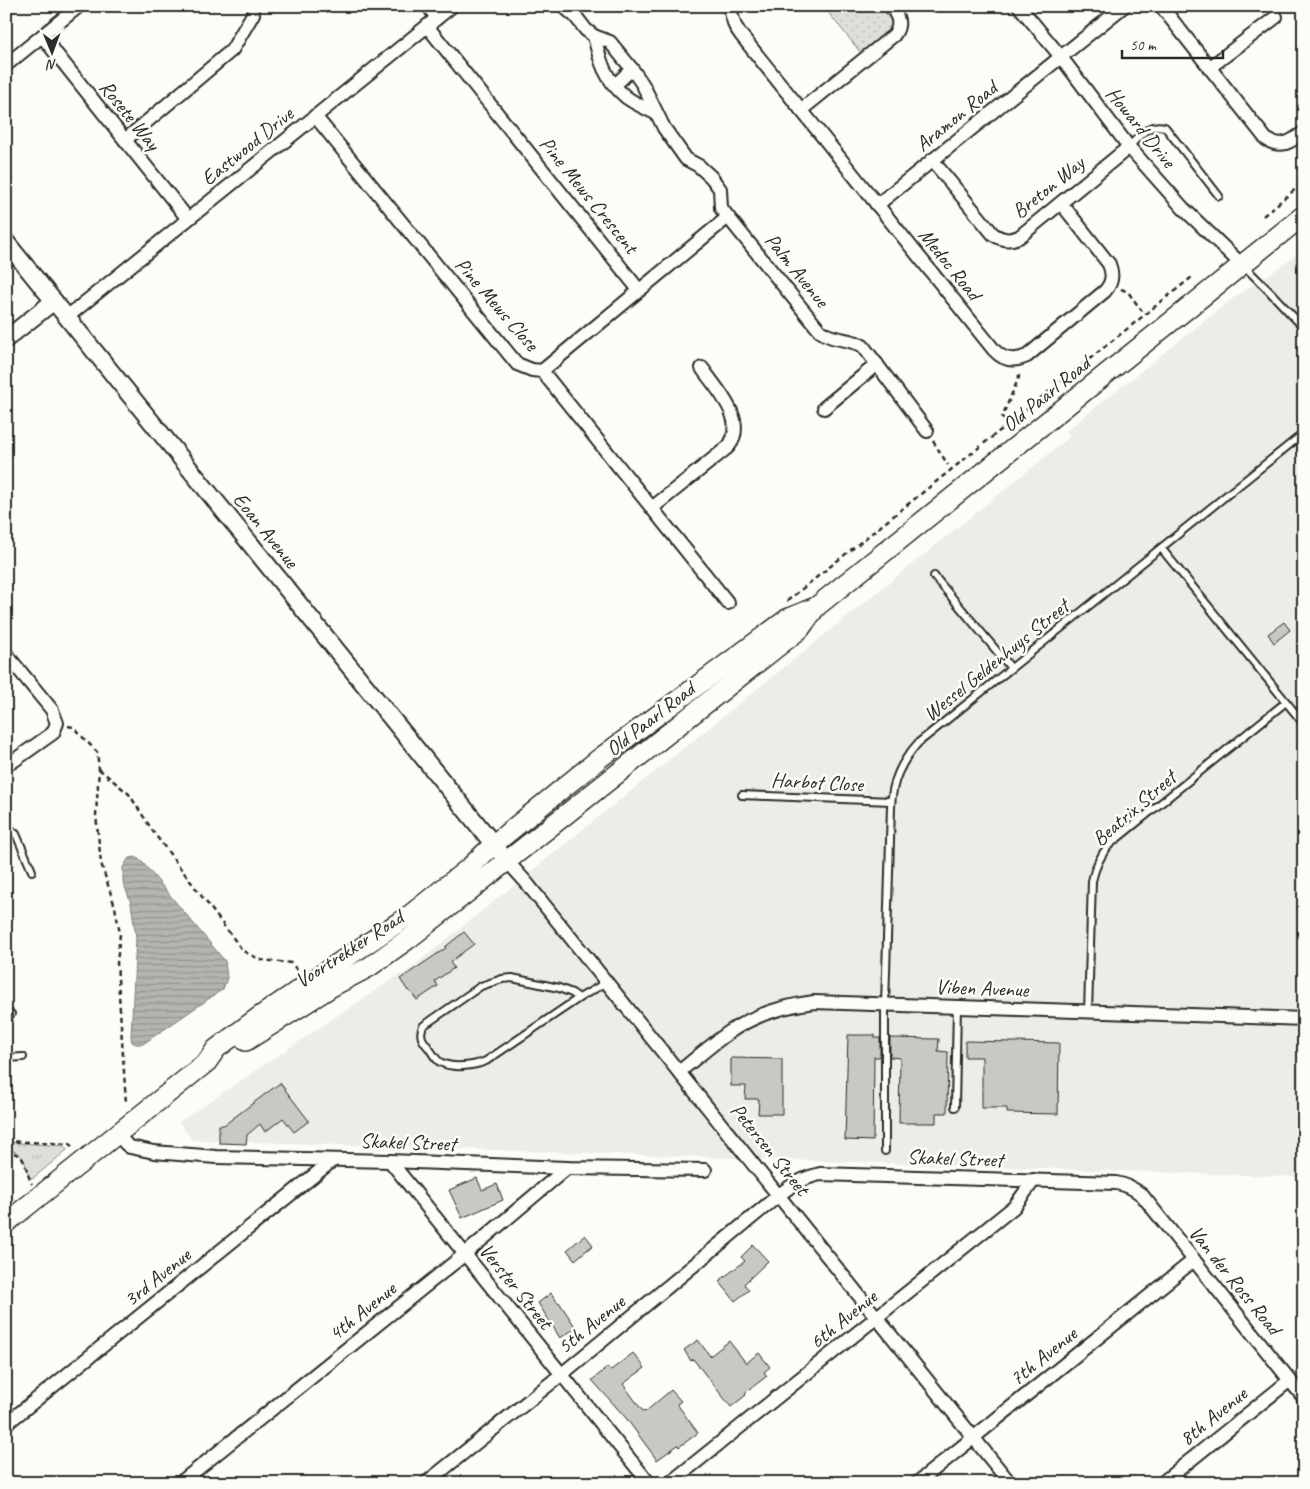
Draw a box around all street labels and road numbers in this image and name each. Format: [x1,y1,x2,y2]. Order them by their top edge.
street label: Aramon Road [910,73,1005,157]
street label: Rosete Way [94,75,167,157]
street label: Howard Drive [1100,81,1183,174]
street label: Eastwood Drive [196,100,299,191]
street label: Pine Mews Crescent [534,131,645,260]
street label: Breton Way [1007,149,1091,224]
street label: Medoc Road [913,223,989,307]
street label: Palm Avenue [759,228,836,314]
street label: Pine Mews Close [449,252,545,357]
street label: Old Paarl Road [997,348,1098,437]
street label: Eoan Avenue [228,487,305,574]
street label: Wessel Geldenhuys Street [918,591,1076,727]
street label: Old Paarl Road [600,674,703,762]
street label: Beatrix Street [1087,763,1184,851]
street label: Harbot Close [770,767,866,798]
street label: Voortrekker Road [290,902,411,994]
street label: Viben Avenue [935,973,1030,1003]
street label: Petersen Street [725,1098,816,1202]
street label: Skakel Street [360,1127,460,1157]
street label: Skakel Street [907,1143,1007,1173]
street label: Van der Ross Road [1183,1220,1289,1342]
street label: Verster Street [474,1238,560,1336]
street label: 3rd Avenue [118,1241,197,1312]
street label: 4th Avenue [323,1275,402,1346]
street label: 6th Avenue [804,1283,883,1354]
street label: 5th Avenue [552,1288,631,1359]
street label: 7th Avenue [1004,1320,1083,1391]
street label: 8th Avenue [1174,1380,1253,1451]

